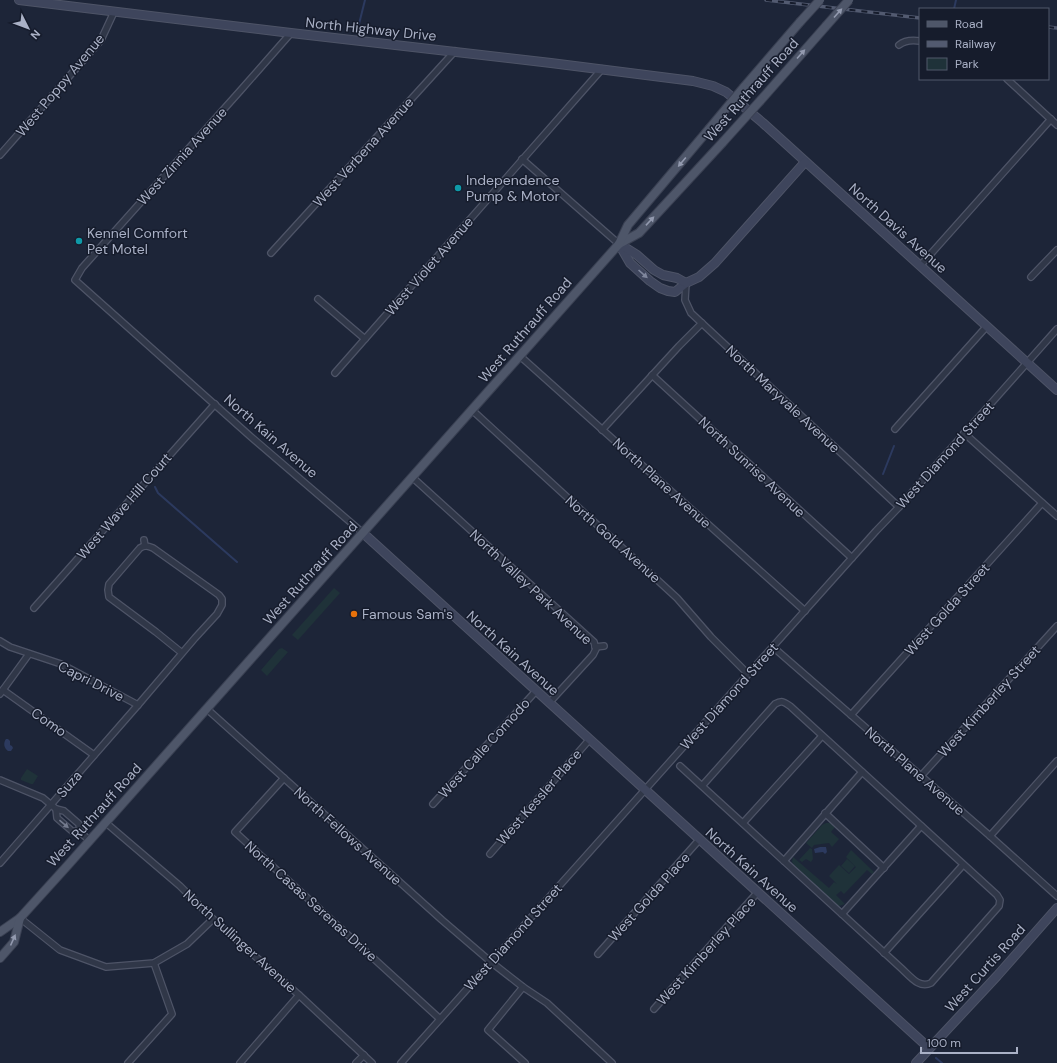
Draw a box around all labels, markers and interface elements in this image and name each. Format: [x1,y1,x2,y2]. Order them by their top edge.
north arrow [8,8,48,48]
one-way arrow [833,8,842,18]
legend [919,8,1049,80]
street label: North Highway Drive [305,13,437,45]
text: Road [955,16,983,32]
text: N [28,27,43,42]
street label: West Poppy Avenue [12,30,108,140]
street label: West Ruthrauff Road [700,34,802,146]
text: Railway [955,36,996,52]
one-way arrow [797,48,806,59]
text: Park [955,56,979,72]
street label: West Verbena Avenue [309,93,417,211]
street label: West Zinnia Avenue [133,103,231,209]
one-way arrow [677,157,686,167]
place label: Independence Pump & Motor [466,171,560,205]
street label: North Davis Avenue [845,179,951,277]
marker: Independence Pump & Motor [453,183,463,193]
street label: West Violet Avenue [381,213,477,319]
one-way arrow [645,217,654,226]
place label: Kennel Comfort Pet Motel [87,224,188,258]
marker: Kennel Comfort Pet Motel [74,236,84,246]
one-way arrow [637,270,648,279]
street label: West Ruthrauff Road [474,274,576,386]
street label: North Maryvale Avenue [722,341,844,457]
street label: North Kain Avenue [220,390,322,482]
street label: West Diamond Street [892,398,998,512]
street label: North Sunrise Avenue [695,413,809,521]
street label: North Plane Avenue [609,434,715,532]
street label: West Wave Hill Court [73,449,175,563]
street label: North Gold Avenue [561,491,665,587]
street label: West Ruthrauff Road [259,517,361,629]
street label: North Valley Park Avenue [466,526,596,649]
street label: West Golda Street [901,559,993,659]
place label: Famous Sam's [362,605,453,623]
street label: North Kain Avenue [463,607,563,699]
marker: Famous Sam's [349,609,359,619]
street label: West Diamond Street [676,639,782,753]
street label: West Kimberley Street [934,641,1044,761]
street label: Capri Drive [55,657,127,705]
street label: West Calle Comodo [434,694,534,802]
street label: Como [28,703,70,741]
street label: North Plane Avenue [861,723,969,819]
street label: West Kessler Place [492,745,586,849]
street label: West Ruthrauff Road [43,759,145,871]
street label: Suza [52,767,86,801]
street label: North Fellows Avenue [290,783,406,889]
one-way arrow [59,820,70,829]
street label: North Kain Avenue [702,824,802,916]
street label: North Casas Serenas Drive [241,837,381,965]
street label: West Golda Place [604,849,694,945]
street label: West Diamond Street [460,880,566,994]
street label: North Sullinger Avenue [180,885,300,997]
street label: West Kimberley Place [653,893,759,1009]
street label: West Curtis Road [941,920,1029,1016]
one-way arrow [10,934,16,946]
scale bar [921,1029,1017,1055]
text: 100 m [927,1035,961,1051]

